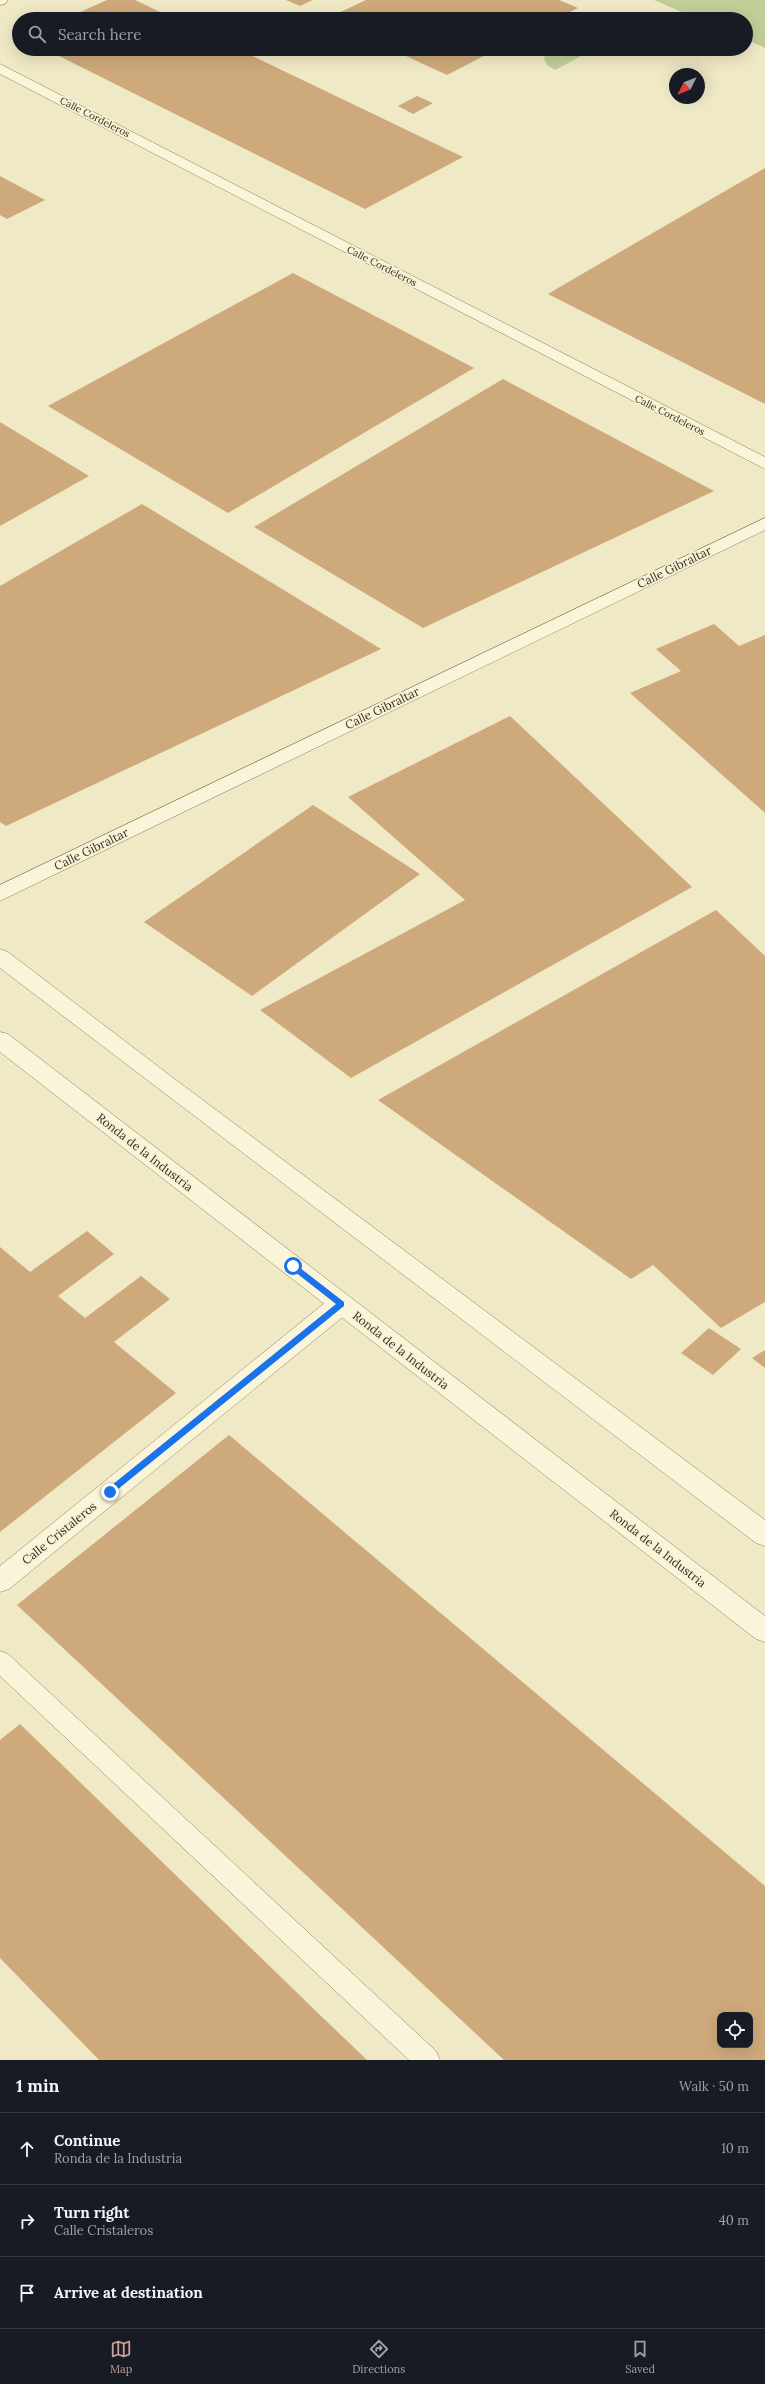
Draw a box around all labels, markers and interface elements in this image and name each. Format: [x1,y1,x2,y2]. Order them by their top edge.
search box [12,12,753,56]
icon: search [26,23,48,45]
text: Search here [58,25,141,44]
north arrow [669,68,705,104]
street label: Calle Cordeleros [58,94,133,140]
street label: Calle Cordeleros [345,243,420,289]
street label: Calle Cordeleros [633,392,708,438]
street label: Calle Gibraltar [634,542,714,591]
street label: Calle Gibraltar [342,683,422,732]
street label: Calle Gibraltar [51,824,131,873]
street label: Ronda de la Industria [94,1110,196,1194]
route start [284,1257,302,1275]
street label: Ronda de la Industria [350,1308,452,1392]
route end [101,1483,119,1501]
street label: Calle Cristaleros [19,1498,100,1568]
street label: Ronda de la Industria [607,1506,709,1590]
map controls [717,2012,753,2048]
button: locate [717,2012,753,2048]
text: 1 min [16,2075,59,2097]
text: Walk · 50 m [679,2078,749,2095]
text: Continue [54,2131,120,2150]
icon: ahead [16,2138,38,2160]
text: 10 m [721,2140,749,2157]
text: Ronda de la Industria [54,2150,182,2167]
text: Turn right [54,2203,130,2222]
icon: right [16,2210,38,2232]
text: 40 m [719,2212,749,2229]
text: Calle Cristaleros [54,2222,153,2239]
icon: arrive [16,2282,38,2304]
text: Arrive at destination [54,2283,203,2302]
tab: Map [110,2338,132,2376]
tab: Directions [352,2338,405,2376]
tab: Saved [625,2338,655,2376]

